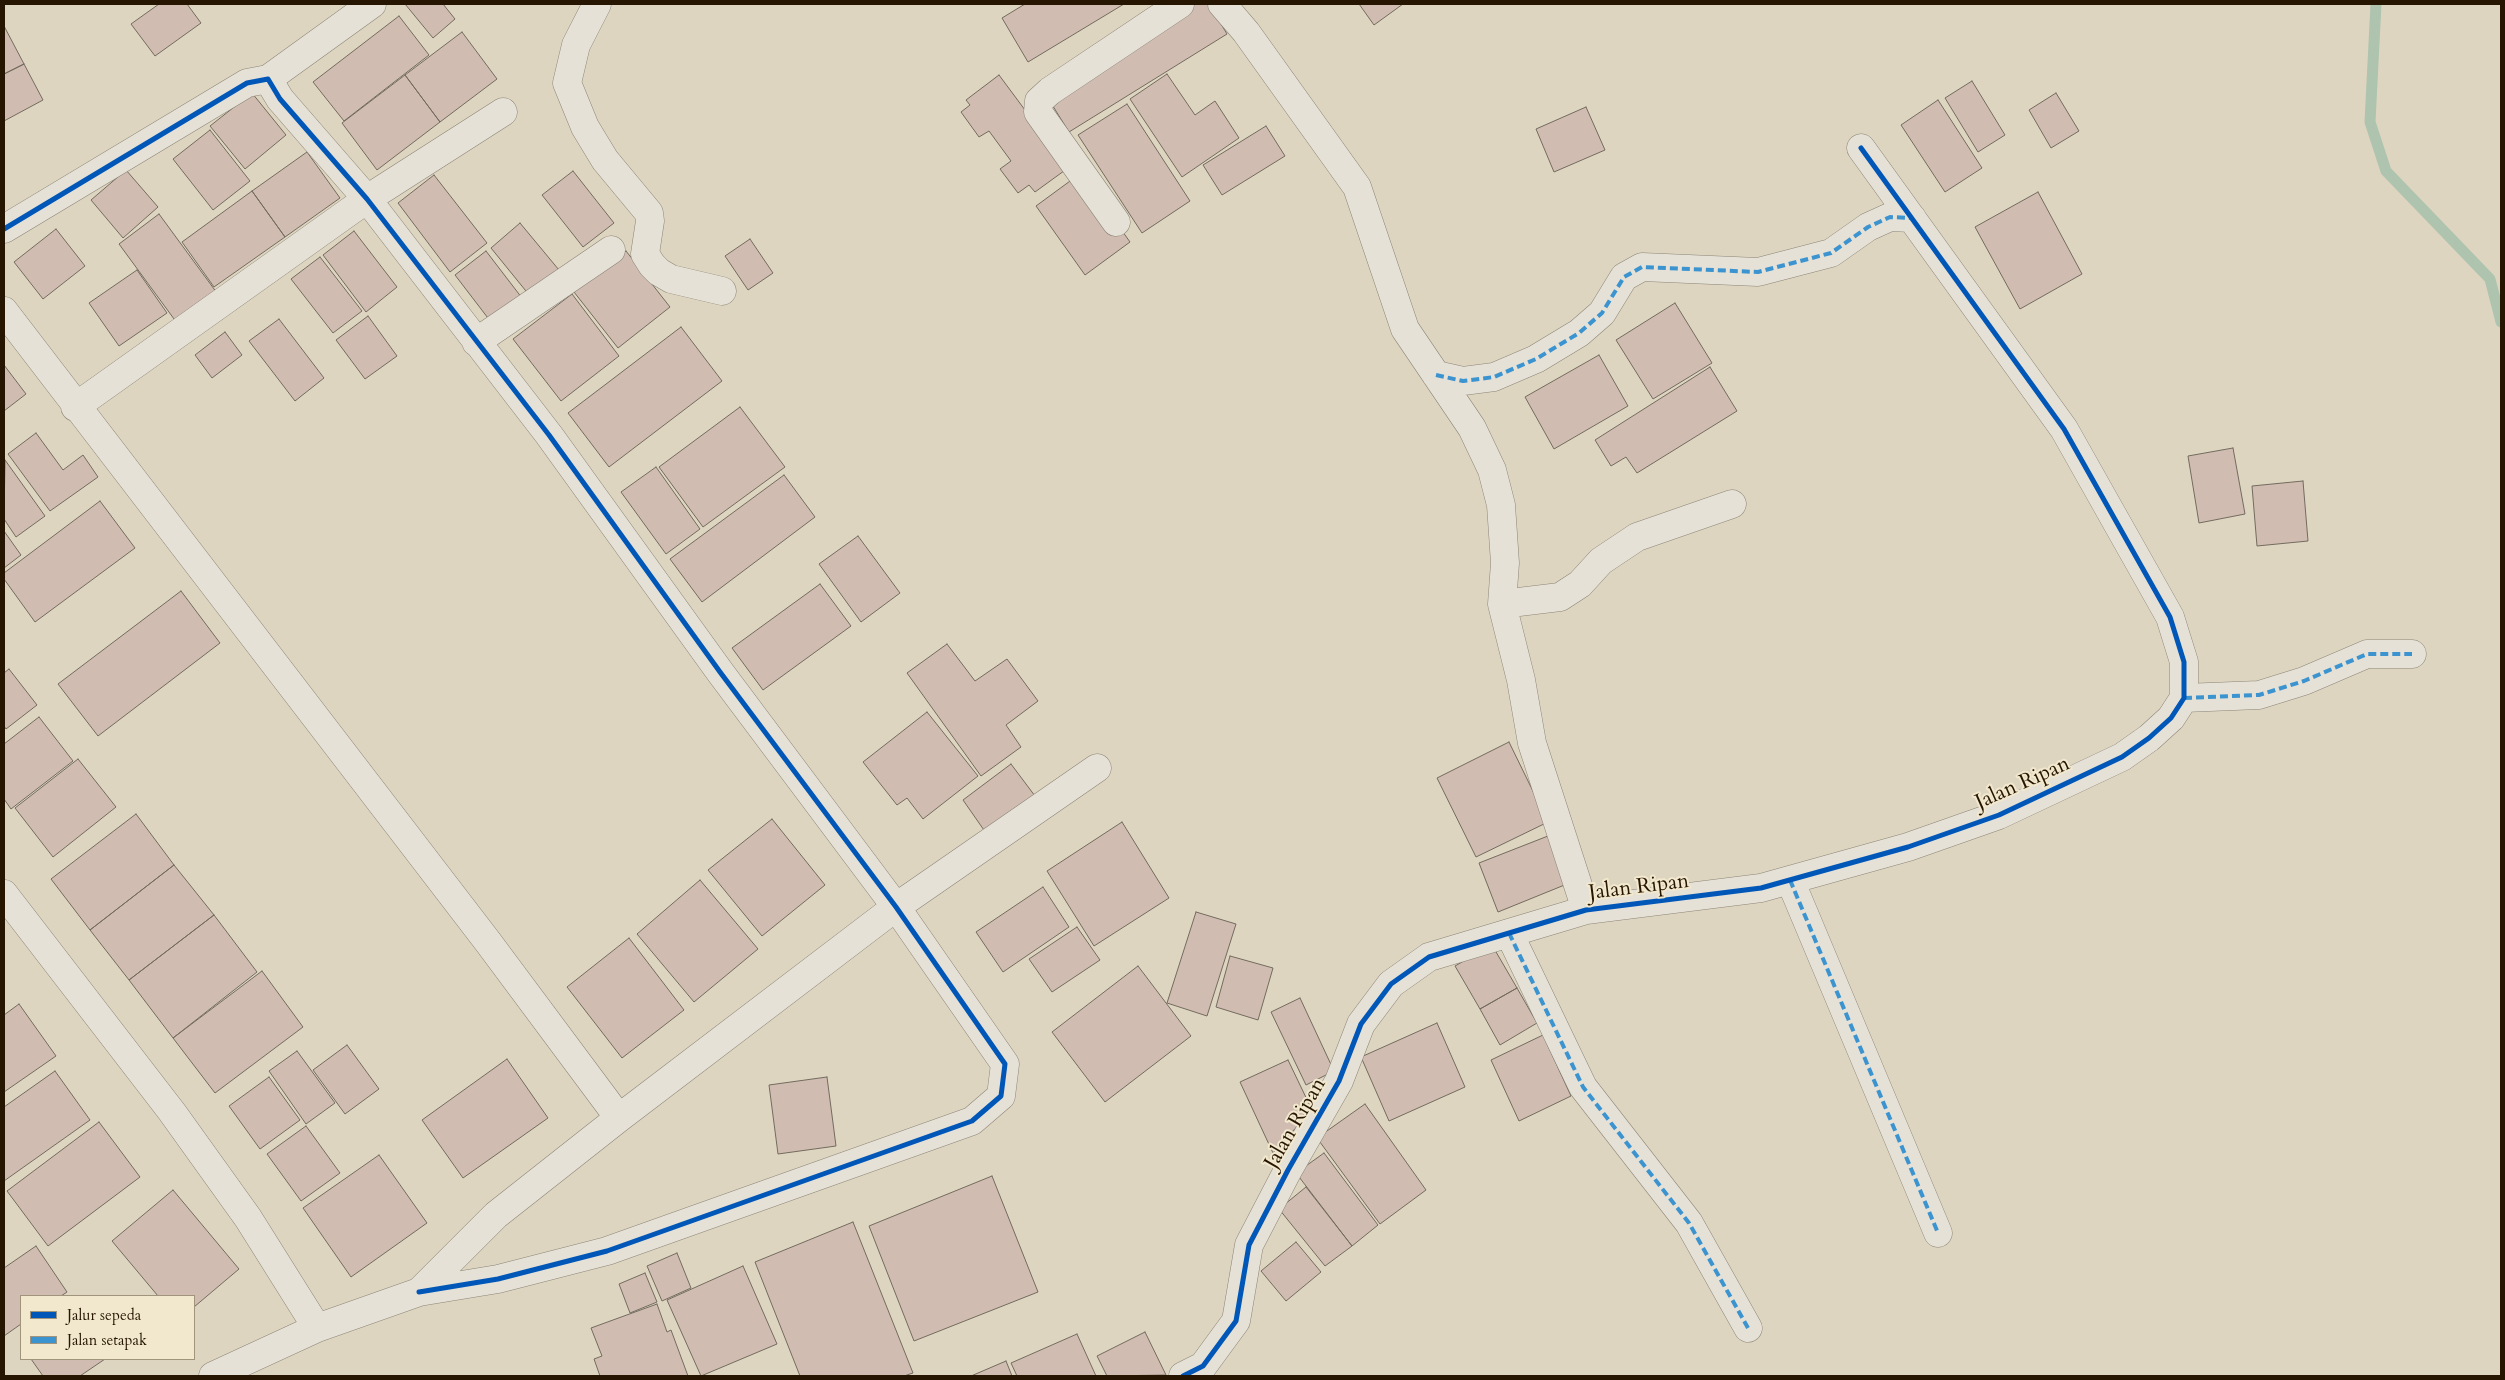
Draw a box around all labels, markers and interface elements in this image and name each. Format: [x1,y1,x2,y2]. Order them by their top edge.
street label: Jalan Ripan [1972,752,2074,816]
street label: Jalan Ripan [1587,869,1691,907]
street label: Jalan Ripan [1260,1074,1332,1174]
legend [20,1295,195,1360]
text: Jalur sepeda [67,1305,141,1325]
text: Jalan setapak [67,1330,147,1350]

